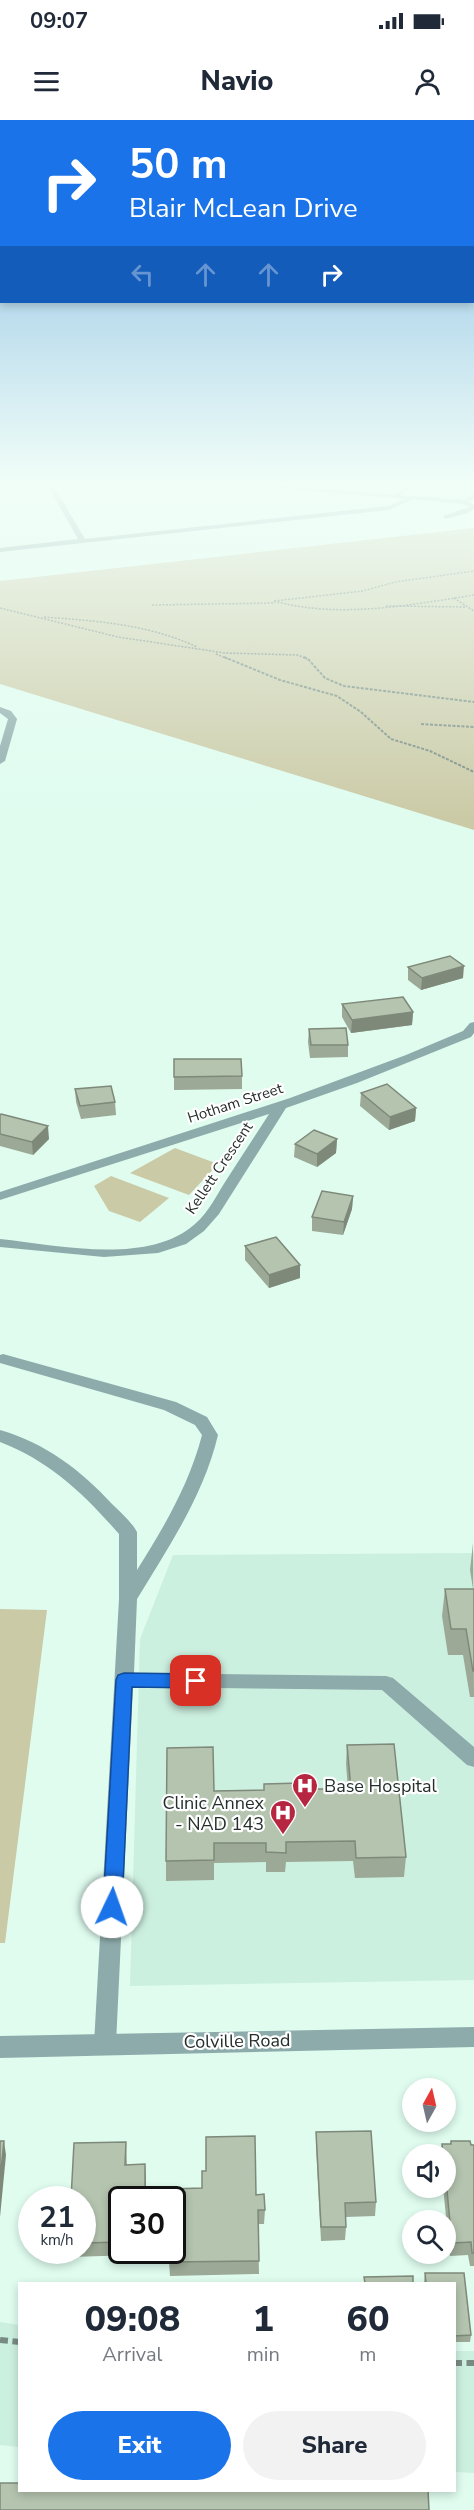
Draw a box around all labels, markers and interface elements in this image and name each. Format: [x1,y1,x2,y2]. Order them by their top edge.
text: 09:07 [30,6,88,36]
text: Navio [201,63,273,100]
icon: menu [30,65,63,98]
icon: person [411,65,444,98]
text: 50 m [129,136,228,193]
icon: right [30,144,108,222]
text: Blair McLean Drive [129,190,358,227]
icon: left [126,258,159,291]
icon: ahead [189,258,222,291]
icon: ahead [252,258,285,291]
icon: right [315,258,348,291]
street label: Hotham Street [185,1078,286,1128]
street label: Kellett Crescent [181,1117,258,1218]
pin [170,1655,221,1706]
icon: arrive [179,1664,212,1697]
hospital icon: Base Hospital [290,1771,320,1809]
place label: Base Hospital [324,1774,437,1798]
place label: Clinic Annex - NAD 143 [162,1791,265,1836]
hospital icon: Clinic Annex - NAD 143 [268,1798,298,1836]
position arrow [80,1875,144,1939]
street label: Colville Road [183,2028,291,2054]
north arrow [402,2078,456,2132]
map controls [402,2078,456,2264]
button: sound [402,2144,456,2198]
speed limit sign: 30 [108,2186,186,2264]
text: 21 [39,2197,75,2238]
button: search [402,2210,456,2264]
text: km/h [40,2230,74,2250]
text: 09:08 [84,2295,180,2344]
text: 1 [252,2295,274,2344]
text: 60 [346,2295,390,2344]
text: Arrival [102,2341,162,2368]
text: min [247,2341,280,2368]
text: m [359,2341,376,2368]
button: Exit [48,2411,231,2480]
button: Share [243,2411,426,2480]

